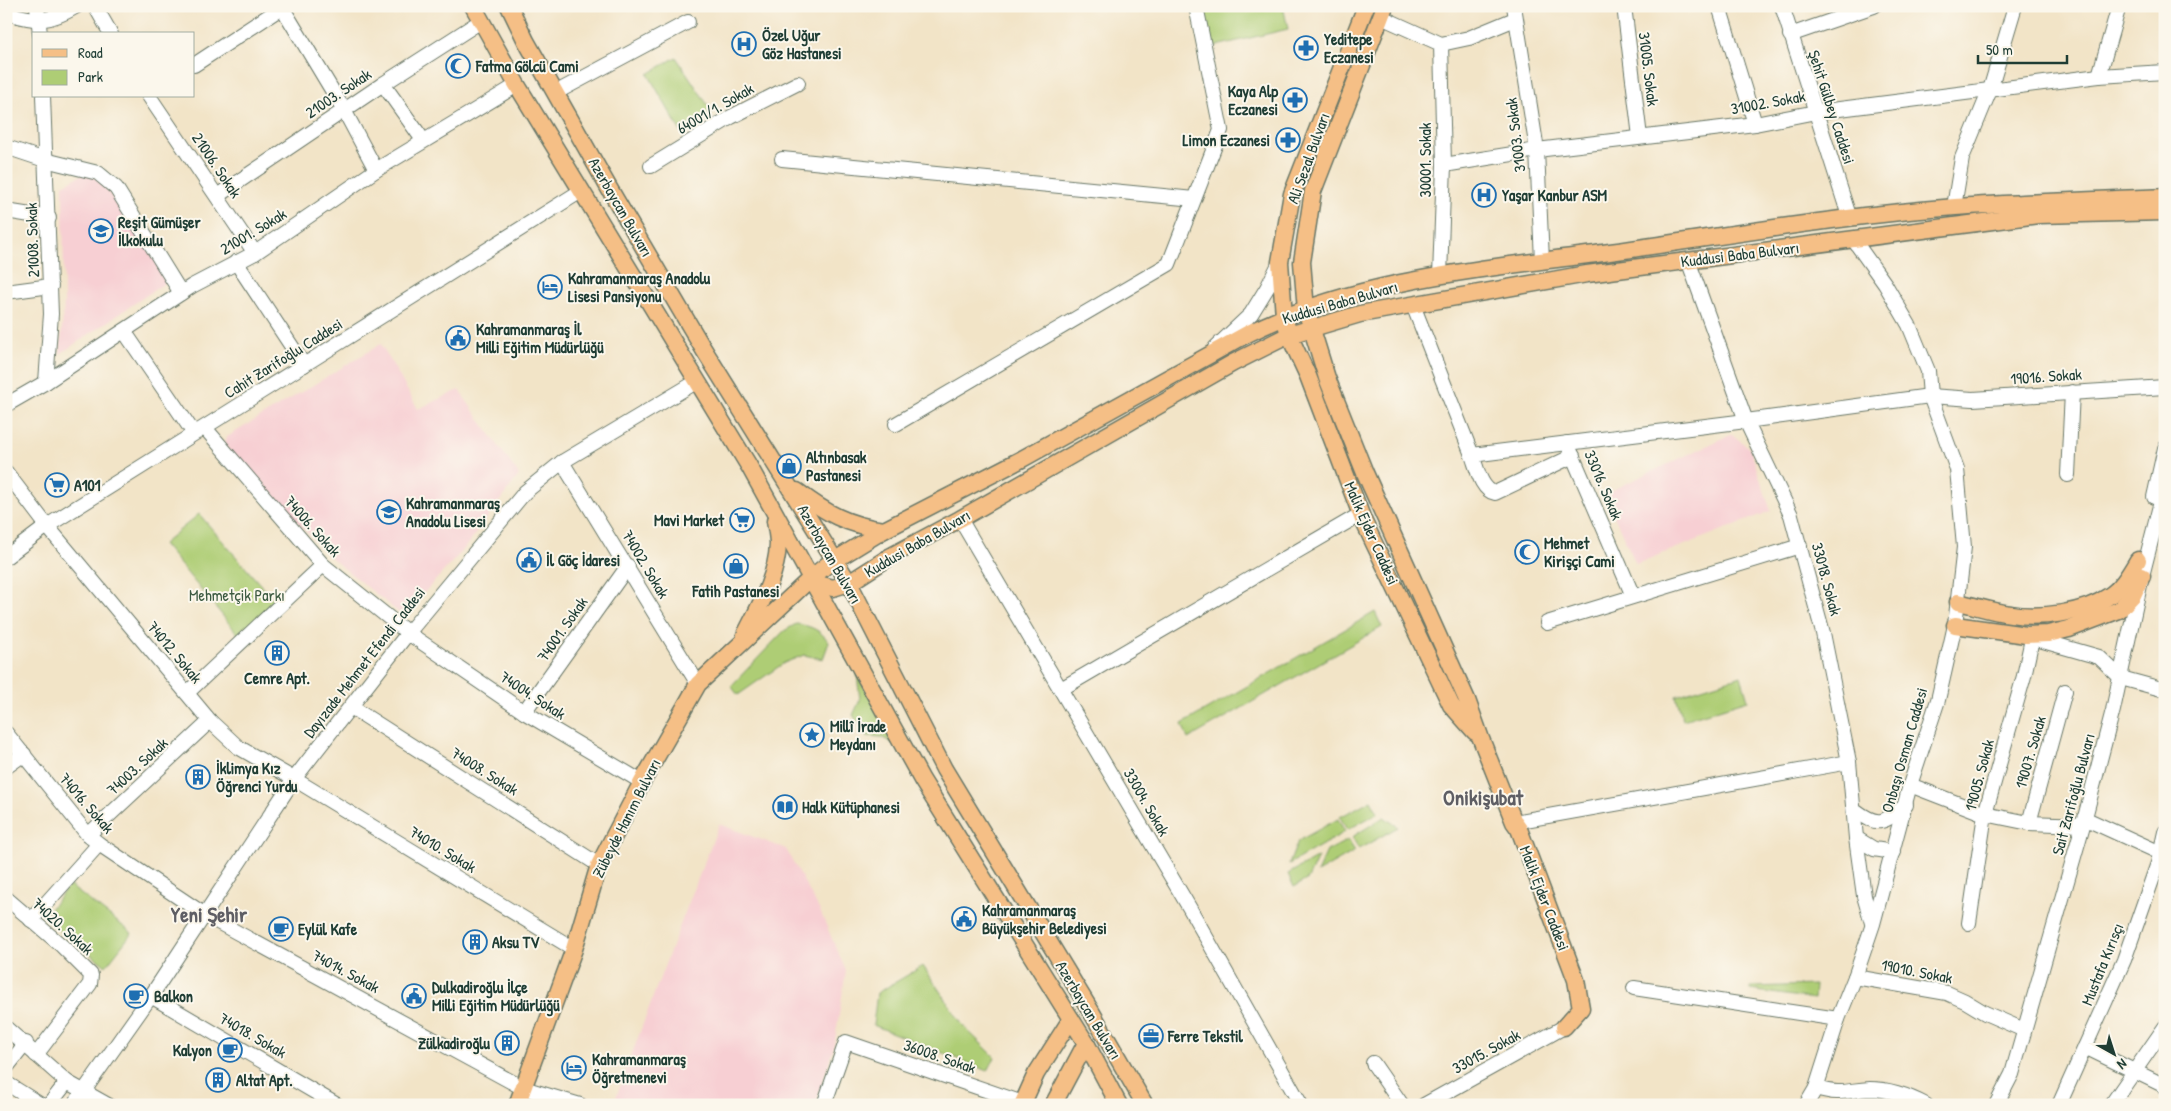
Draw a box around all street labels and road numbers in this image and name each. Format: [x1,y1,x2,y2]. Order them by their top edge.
street label: 31005. Sokak [1634,31,1665,108]
street label: Şehit Gülbey Caddesi [1803,47,1861,167]
street label: 21003. Sokak [301,63,376,123]
street label: 64001/1. Sokak [672,77,758,139]
street label: 31002. Sokak [1729,85,1807,119]
street label: 31003. Sokak [1499,96,1530,174]
street label: Ali Sezal Bulvarı [1281,109,1335,207]
street label: 30001. Sokak [1414,122,1436,197]
street label: 21006. Sokak [187,128,247,202]
street label: Azerbaycan Bulvarı [584,153,658,261]
street label: 21008. Sokak [20,202,44,278]
street label: 21001. Sokak [216,202,291,259]
street label: Kuddusi Baba Bulvarı [1680,236,1800,272]
street label: Kuddusi Baba Bulvarı [1280,275,1400,329]
street label: Cahit Zarifoğlu Caddesi [220,313,346,403]
street label: 19016. Sokak [2010,363,2083,389]
street label: 33016. Sokak [1579,447,1629,524]
street label: Malik Ejder Caddesi [1339,478,1405,588]
street label: 74006. Sokak [280,491,347,562]
street label: Azerbaycan Bulvarı [793,500,867,608]
street label: Kuddusi Baba Bulvarı [860,504,974,582]
street label: 74002. Sokak [617,526,675,603]
street label: 33018. Sokak [1807,540,1847,618]
street label: Dayızade Mehmet Efendi Caddesi [298,582,430,742]
street label: 74001. Sokak [532,592,593,666]
street label: 74012. Sokak [143,616,208,688]
street label: 74004. Sokak [496,665,571,725]
street label: Onbaşı Osman Caddesi [1876,685,1932,815]
street label: 19007. Sokak [2009,713,2051,791]
street label: Sait Zarifoğlu Bulvarı [2046,731,2100,857]
street label: 74003. Sokak [102,732,173,800]
street label: 19005. Sokak [1959,736,1999,813]
street label: 74008. Sokak [447,742,523,801]
street label: Zübeyde Hanım Bulvarı [586,755,666,881]
street label: 33004. Sokak [1119,764,1175,840]
street label: 74016. Sokak [55,768,120,838]
street label: 74010. Sokak [405,820,481,878]
street label: Malik Ejder Caddesi [1515,842,1575,954]
street label: 74020. Sokak [27,892,99,960]
street label: Mustafa Kırısçı [2075,919,2129,1009]
street label: 74014. Sokak [308,944,384,998]
street label: 19010. Sokak [1879,953,1955,989]
street label: Azerbaycan Bulvarı [1051,957,1127,1063]
street label: 74018. Sokak [215,1007,291,1063]
street label: 33015. Sokak [1448,1023,1524,1079]
street label: 36008. Sokak [901,1033,980,1079]

